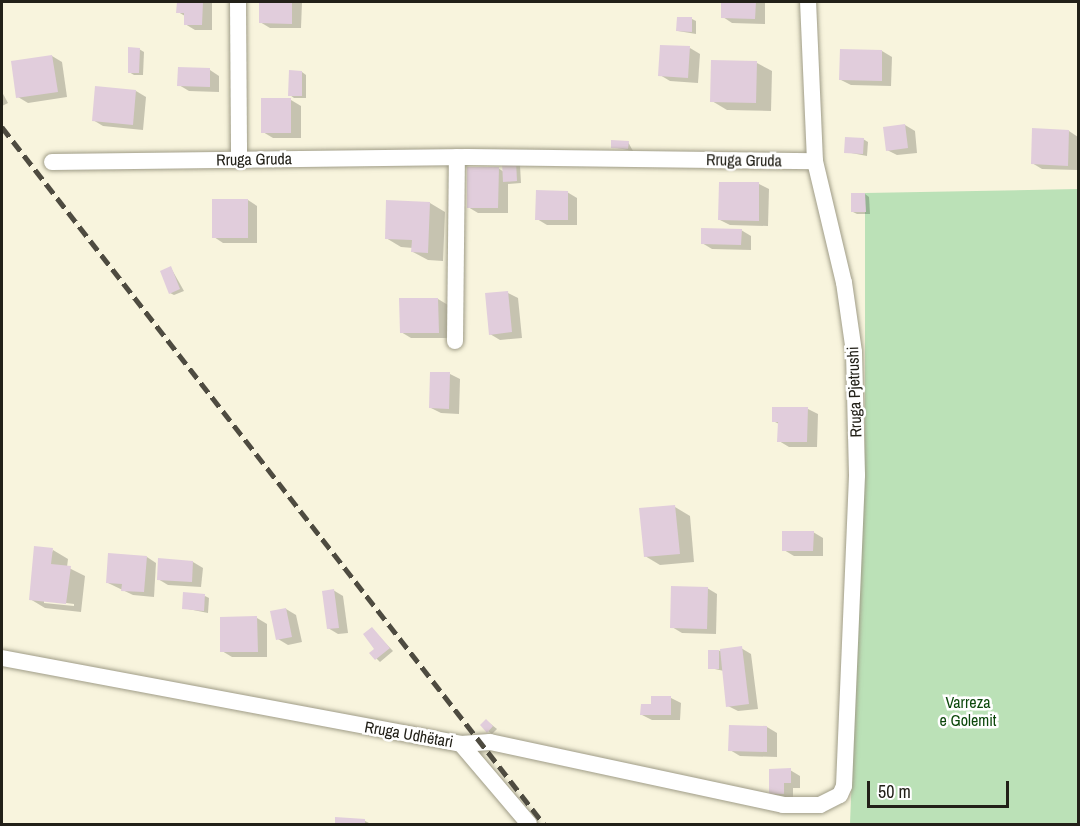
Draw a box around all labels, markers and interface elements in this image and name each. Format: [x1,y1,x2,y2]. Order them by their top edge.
street label: Rruga Gruda [216,149,292,169]
street label: Rruga Gruda [706,150,782,170]
street label: Rruga Pjetrushi [843,346,865,438]
park label: Varreza e Golemit [940,692,996,730]
street label: Rruga Udhëtari [363,717,455,751]
scale bar [870,769,1012,807]
text: 50 m [878,779,911,804]

